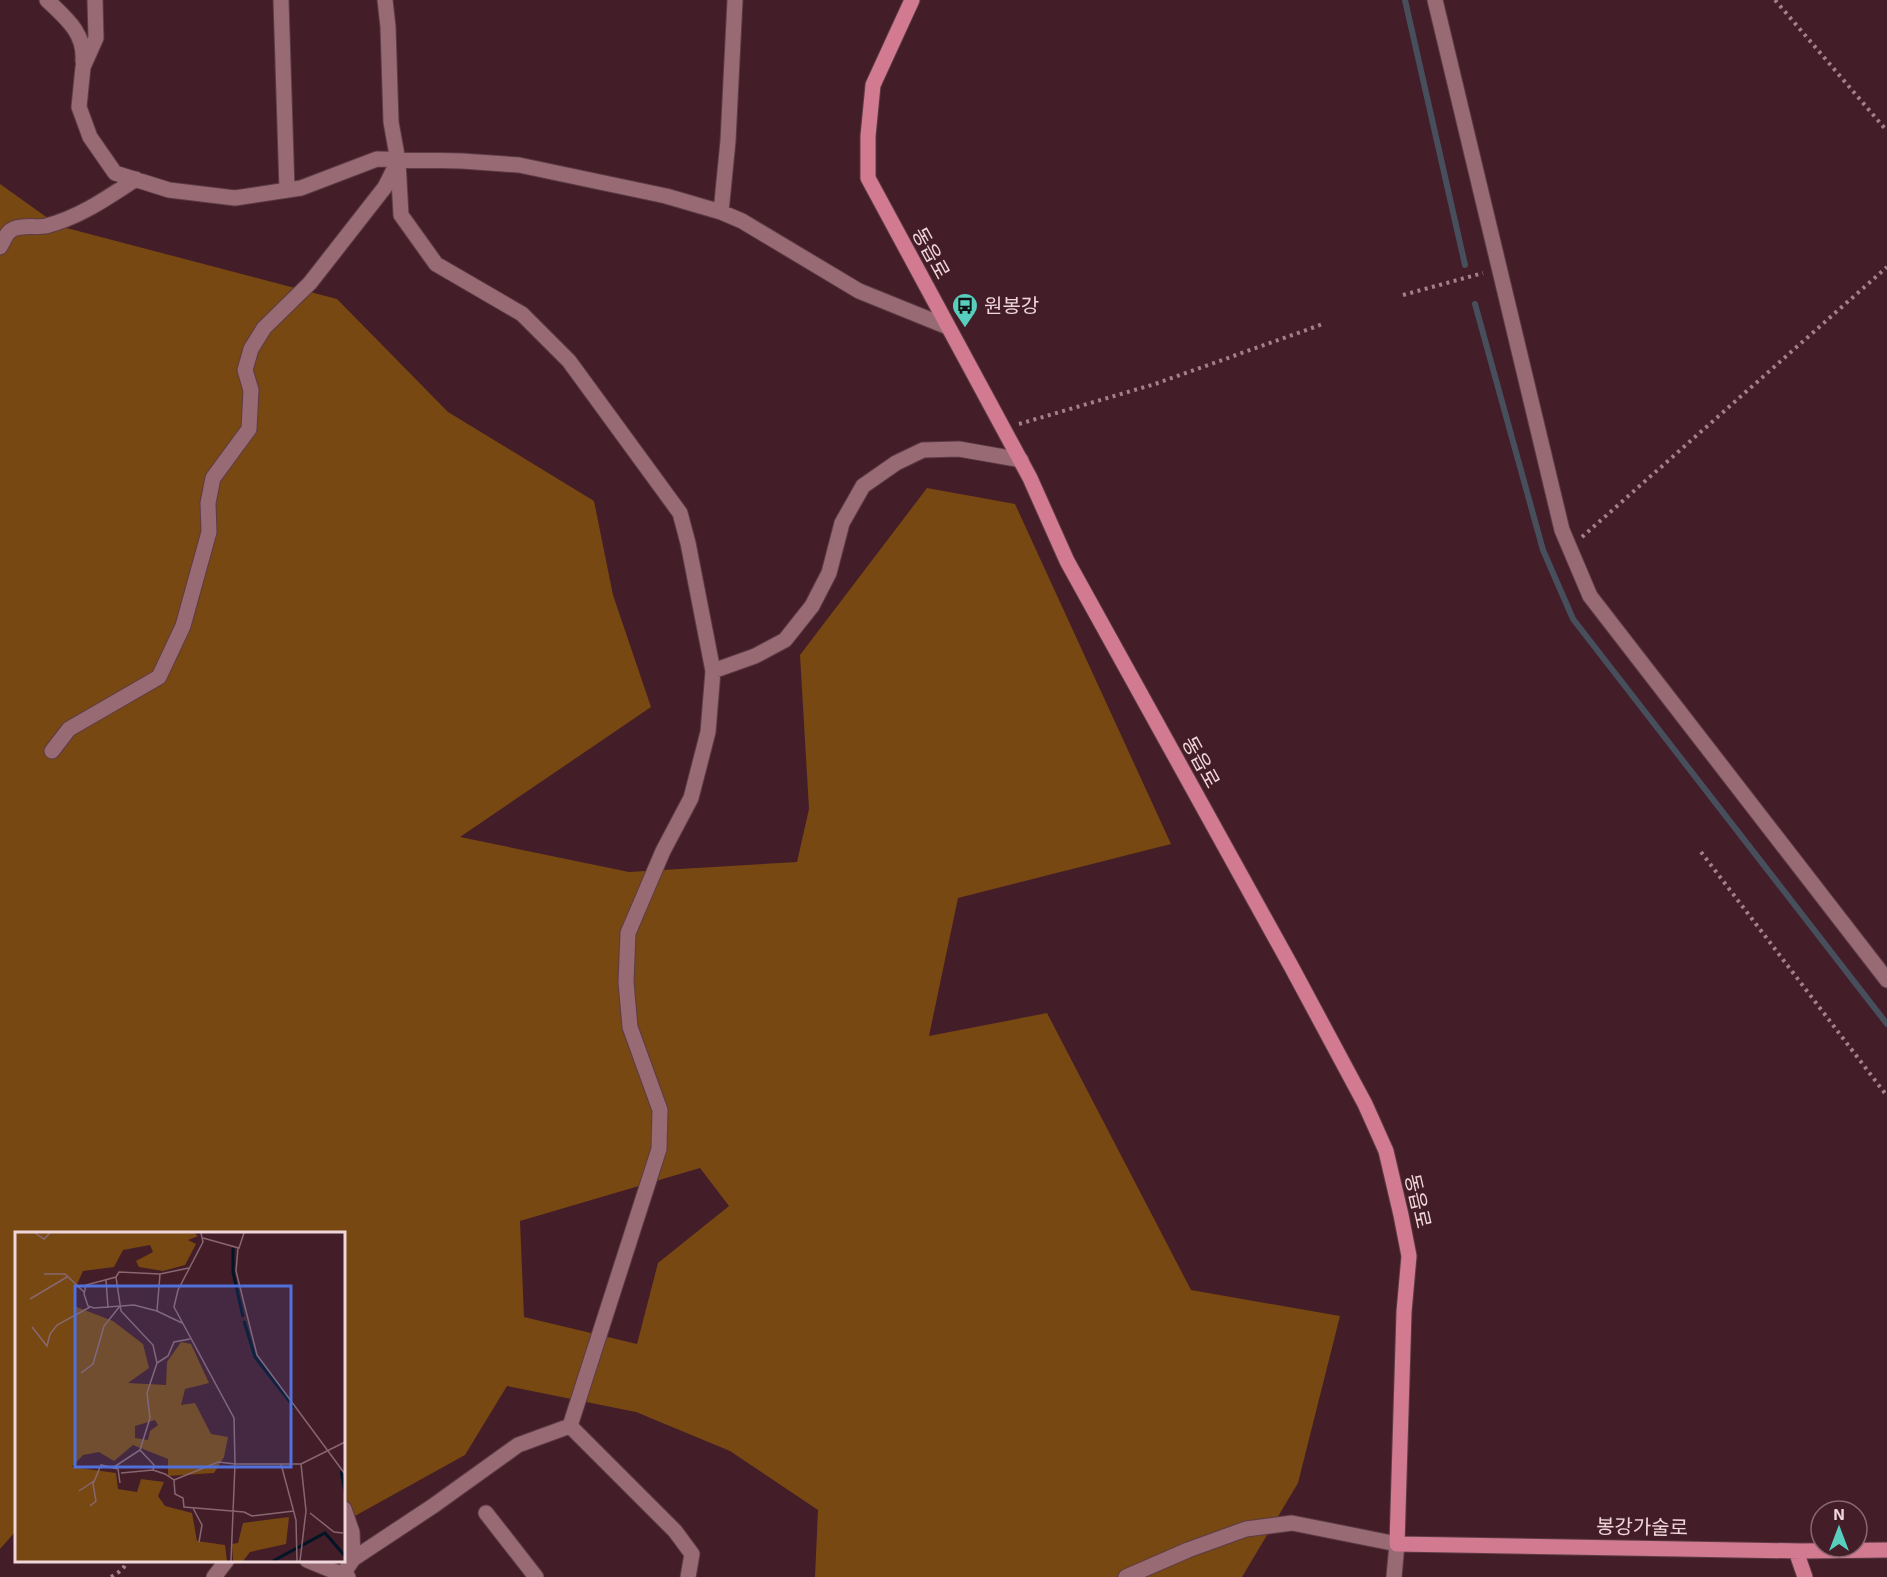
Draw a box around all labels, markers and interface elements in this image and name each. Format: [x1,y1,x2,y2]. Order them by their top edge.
street label: 동읍로 [908,223,956,282]
bus stop icon: 원봉강 [950,291,980,329]
place label: 원봉강 [984,293,1039,317]
street label: 동읍로 [1178,732,1226,791]
street label: 동읍로 [1401,1171,1437,1230]
inset map [15,1232,345,1562]
north arrow [1809,1499,1869,1559]
text: N [1833,1504,1845,1523]
street label: 봉강가술로 [1596,1513,1688,1539]

